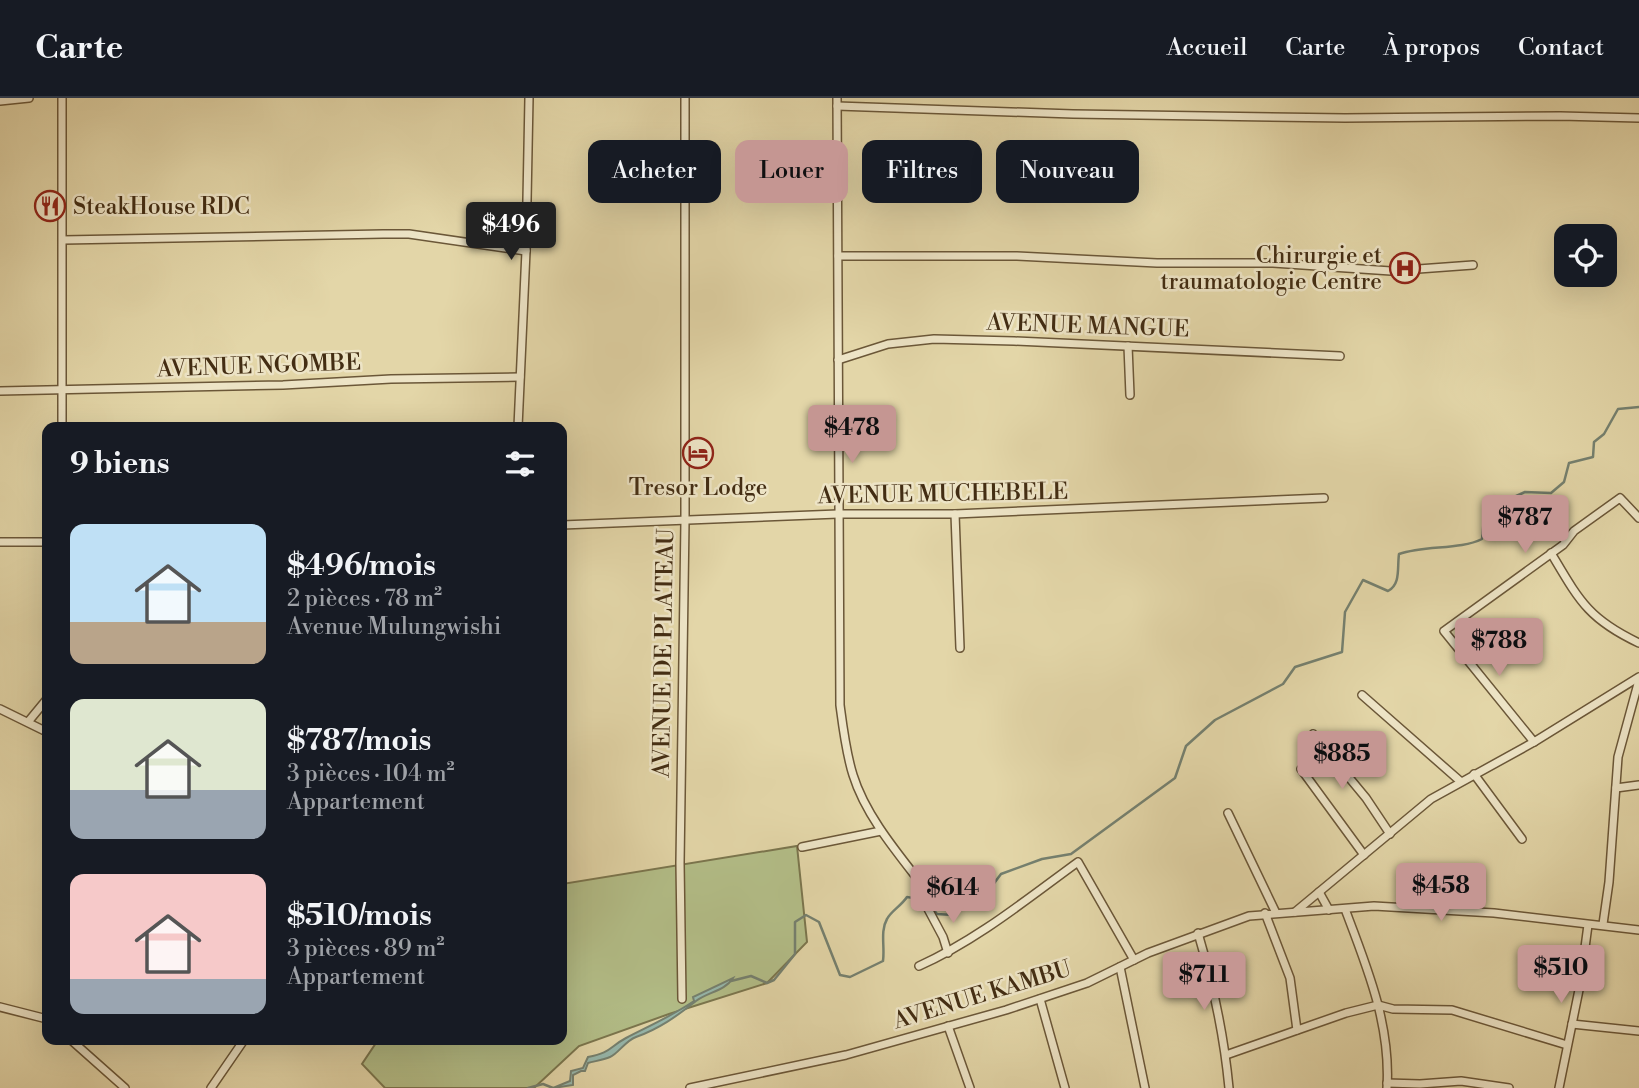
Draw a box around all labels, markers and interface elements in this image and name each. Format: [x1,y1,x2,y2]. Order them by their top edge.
text: Carte [35,28,123,69]
text: Accueil [1166,33,1247,63]
text: Carte [1285,33,1345,63]
text: À propos [1383,33,1480,63]
text: Contact [1518,33,1604,63]
chip: Acheter [588,140,721,203]
chip: Louer [735,140,848,203]
chip: Filtres [862,140,982,203]
chip: Nouveau [996,140,1139,203]
restaurant icon: SteakHouse RDC [33,189,67,223]
place label: SteakHouse RDC [73,193,250,221]
pin: $496 [470,202,552,262]
text: $496 [482,211,540,239]
map controls [1554,224,1617,287]
button: locate [1554,224,1617,287]
place label: Chirurgie et traumatologie Centre [1160,242,1382,296]
hospital icon: Chirurgie et traumatologie Centre [1388,251,1422,285]
street label: AVENUE MANGUE [985,308,1190,344]
street label: AVENUE NGOMBE [155,348,362,384]
pin: $478 [811,406,893,465]
text: $478 [824,414,880,442]
hotel icon: Tresor Lodge [681,436,715,470]
text: 9 biens [70,445,170,483]
icon: filters [501,445,539,483]
place label: Tresor Lodge [629,474,767,502]
street label: AVENUE MUCHEBELE [816,478,1069,510]
pin: $787 [1484,496,1566,555]
text: $787 [1498,504,1552,532]
street label: AVENUE DE PLATEAU [648,528,680,779]
text: $496/mois [287,547,436,585]
icon: home [126,552,210,636]
text: 2 pièces · 78 m² [287,585,442,613]
text: Avenue Mulungwishi [287,613,501,641]
pin: $788 [1458,618,1540,678]
text: $788 [1471,627,1527,655]
text: $787/mois [287,722,431,760]
icon: home [126,727,210,811]
pin: $885 [1301,732,1383,791]
text: $885 [1313,740,1371,768]
text: 3 pièces · 104 m² [287,760,455,788]
text: Appartement [287,788,425,816]
pin: $458 [1400,864,1482,923]
pin: $614 [912,866,994,925]
text: $458 [1412,872,1470,900]
text: $614 [927,874,979,902]
text: $510/mois [287,897,432,935]
icon: home [126,902,210,986]
text: 3 pièces · 89 m² [287,935,445,963]
pin: $510 [1520,946,1602,1005]
pin: $711 [1163,953,1245,1012]
text: $510 [1534,954,1588,982]
street label: AVENUE KAMBU [889,955,1075,1036]
text: $711 [1179,961,1229,989]
text: Appartement [287,963,425,991]

